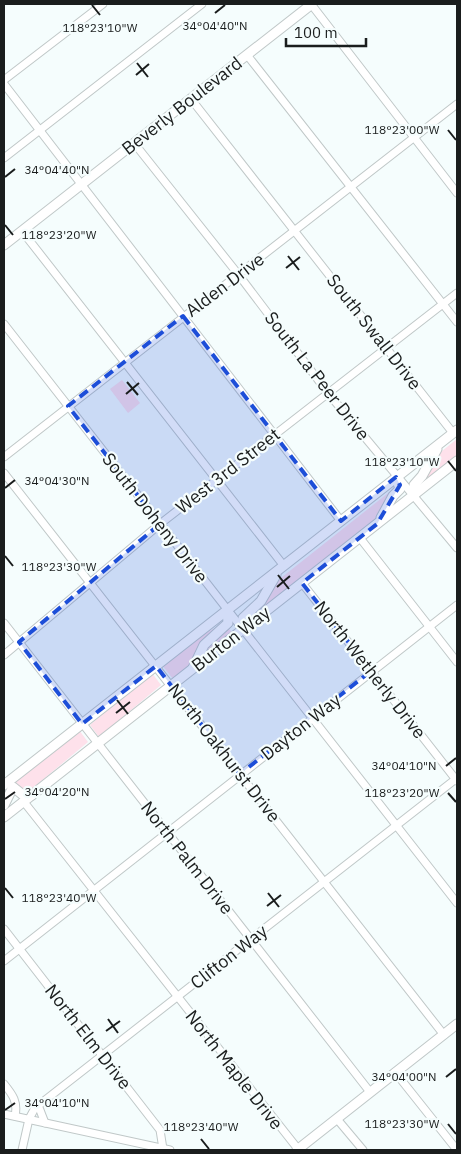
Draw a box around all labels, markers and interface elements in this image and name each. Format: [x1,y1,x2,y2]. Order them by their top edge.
scale bar [286,15,366,47]
text: 34°04'40"N [182,18,248,33]
text: 118°23'10"W [63,20,138,35]
text: 100 m [294,23,338,42]
street label: Beverly Boulevard [117,51,247,160]
text: 118°23'00"W [365,122,440,137]
text: 34°04'40"N [24,162,90,177]
text: 118°23'20"W [22,227,97,242]
street label: Alden Drive [181,247,269,322]
street label: South Swall Drive [322,269,427,394]
street label: South La Peer Drive [260,307,375,445]
street label: West 3rd Street [171,423,285,519]
street label: South Doheny Drive [97,448,213,587]
text: 118°23'10"W [365,454,440,469]
text: 34°04'30"N [24,473,90,488]
text: 118°23'30"W [22,559,97,574]
street label: North Wetherly Drive [309,596,431,743]
street label: Burton Way [187,601,275,677]
street label: North Oakhurst Drive [163,679,286,827]
street label: Dayton Way [256,688,346,765]
text: 34°04'10"N [371,758,437,773]
text: 34°04'20"N [24,784,90,799]
text: 118°23'20"W [365,785,440,800]
street label: North Palm Drive [136,797,239,919]
text: 118°23'40"W [22,890,97,905]
street label: Clifton Way [186,919,272,994]
street label: North Elm Drive [40,979,137,1094]
street label: North Maple Drive [180,1005,288,1134]
text: 34°04'00"N [371,1069,437,1084]
text: 34°04'10"N [24,1095,90,1110]
text: 118°23'30"W [365,1116,440,1131]
text: 118°23'40"W [164,1119,239,1134]

